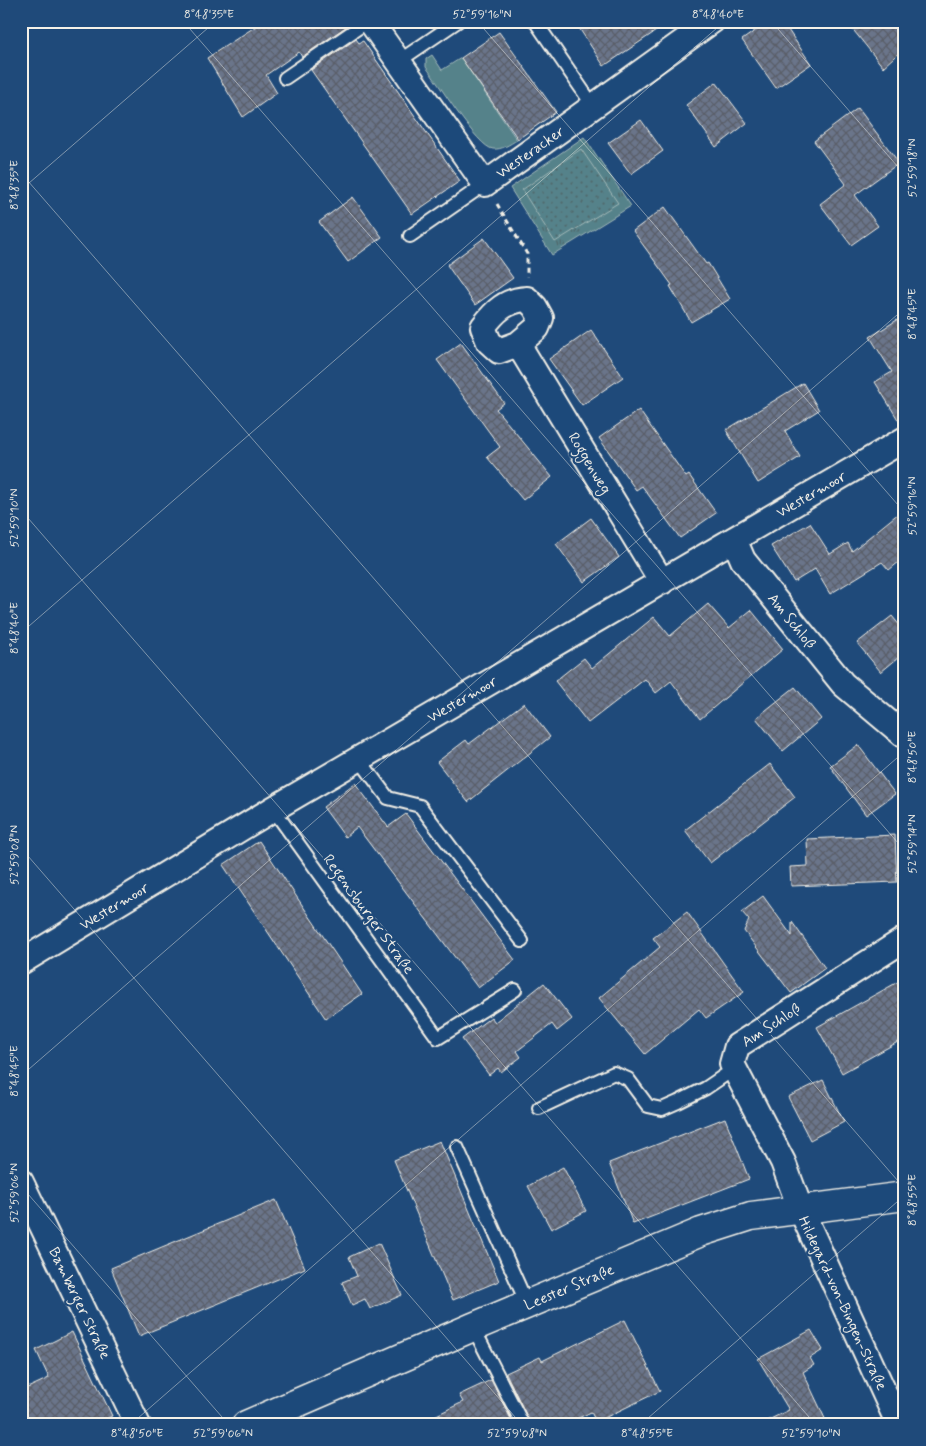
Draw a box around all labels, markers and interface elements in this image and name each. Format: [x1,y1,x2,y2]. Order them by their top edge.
text: 8°48'35"E [184,7,234,23]
text: 52°59'16"N [453,7,511,23]
text: 8°48'40"E [692,7,744,23]
street label: Westeracker [492,122,569,184]
text: 52°59'18"N [905,139,921,197]
text: 8°48'35"E [7,160,23,210]
text: 8°48'45"E [905,288,921,340]
street label: Roggenweg [562,429,615,499]
street label: Westermoor [773,467,850,523]
text: 52°59'16"N [905,477,921,535]
text: 52°59'10"N [7,488,23,548]
street label: Am Schloß [763,589,820,654]
text: 8°48'40"E [7,602,23,654]
street label: Westermoor [424,672,501,728]
text: 8°48'50"E [905,731,921,783]
text: 52°59'14"N [905,814,921,874]
text: 52°59'08"N [7,825,23,885]
street label: Regensburger Straße [317,851,419,979]
street label: Westermoor [76,878,153,935]
street label: Am Schloß [738,999,805,1052]
text: 8°48'45"E [7,1045,23,1097]
text: 52°59'06"N [7,1163,23,1223]
text: 8°48'55"E [905,1174,921,1226]
street label: Hildegard-von-Bingen-Straße [792,1213,891,1394]
street label: Bamberger Straße [42,1244,115,1363]
street label: Leester Straße [521,1260,617,1316]
text: 8°48'50"E [111,1426,163,1442]
text: 52°59'06"N [193,1426,253,1442]
text: 52°59'08"N [487,1426,547,1442]
text: 8°48'55"E [621,1426,673,1442]
text: 52°59'10"N [781,1426,841,1442]

